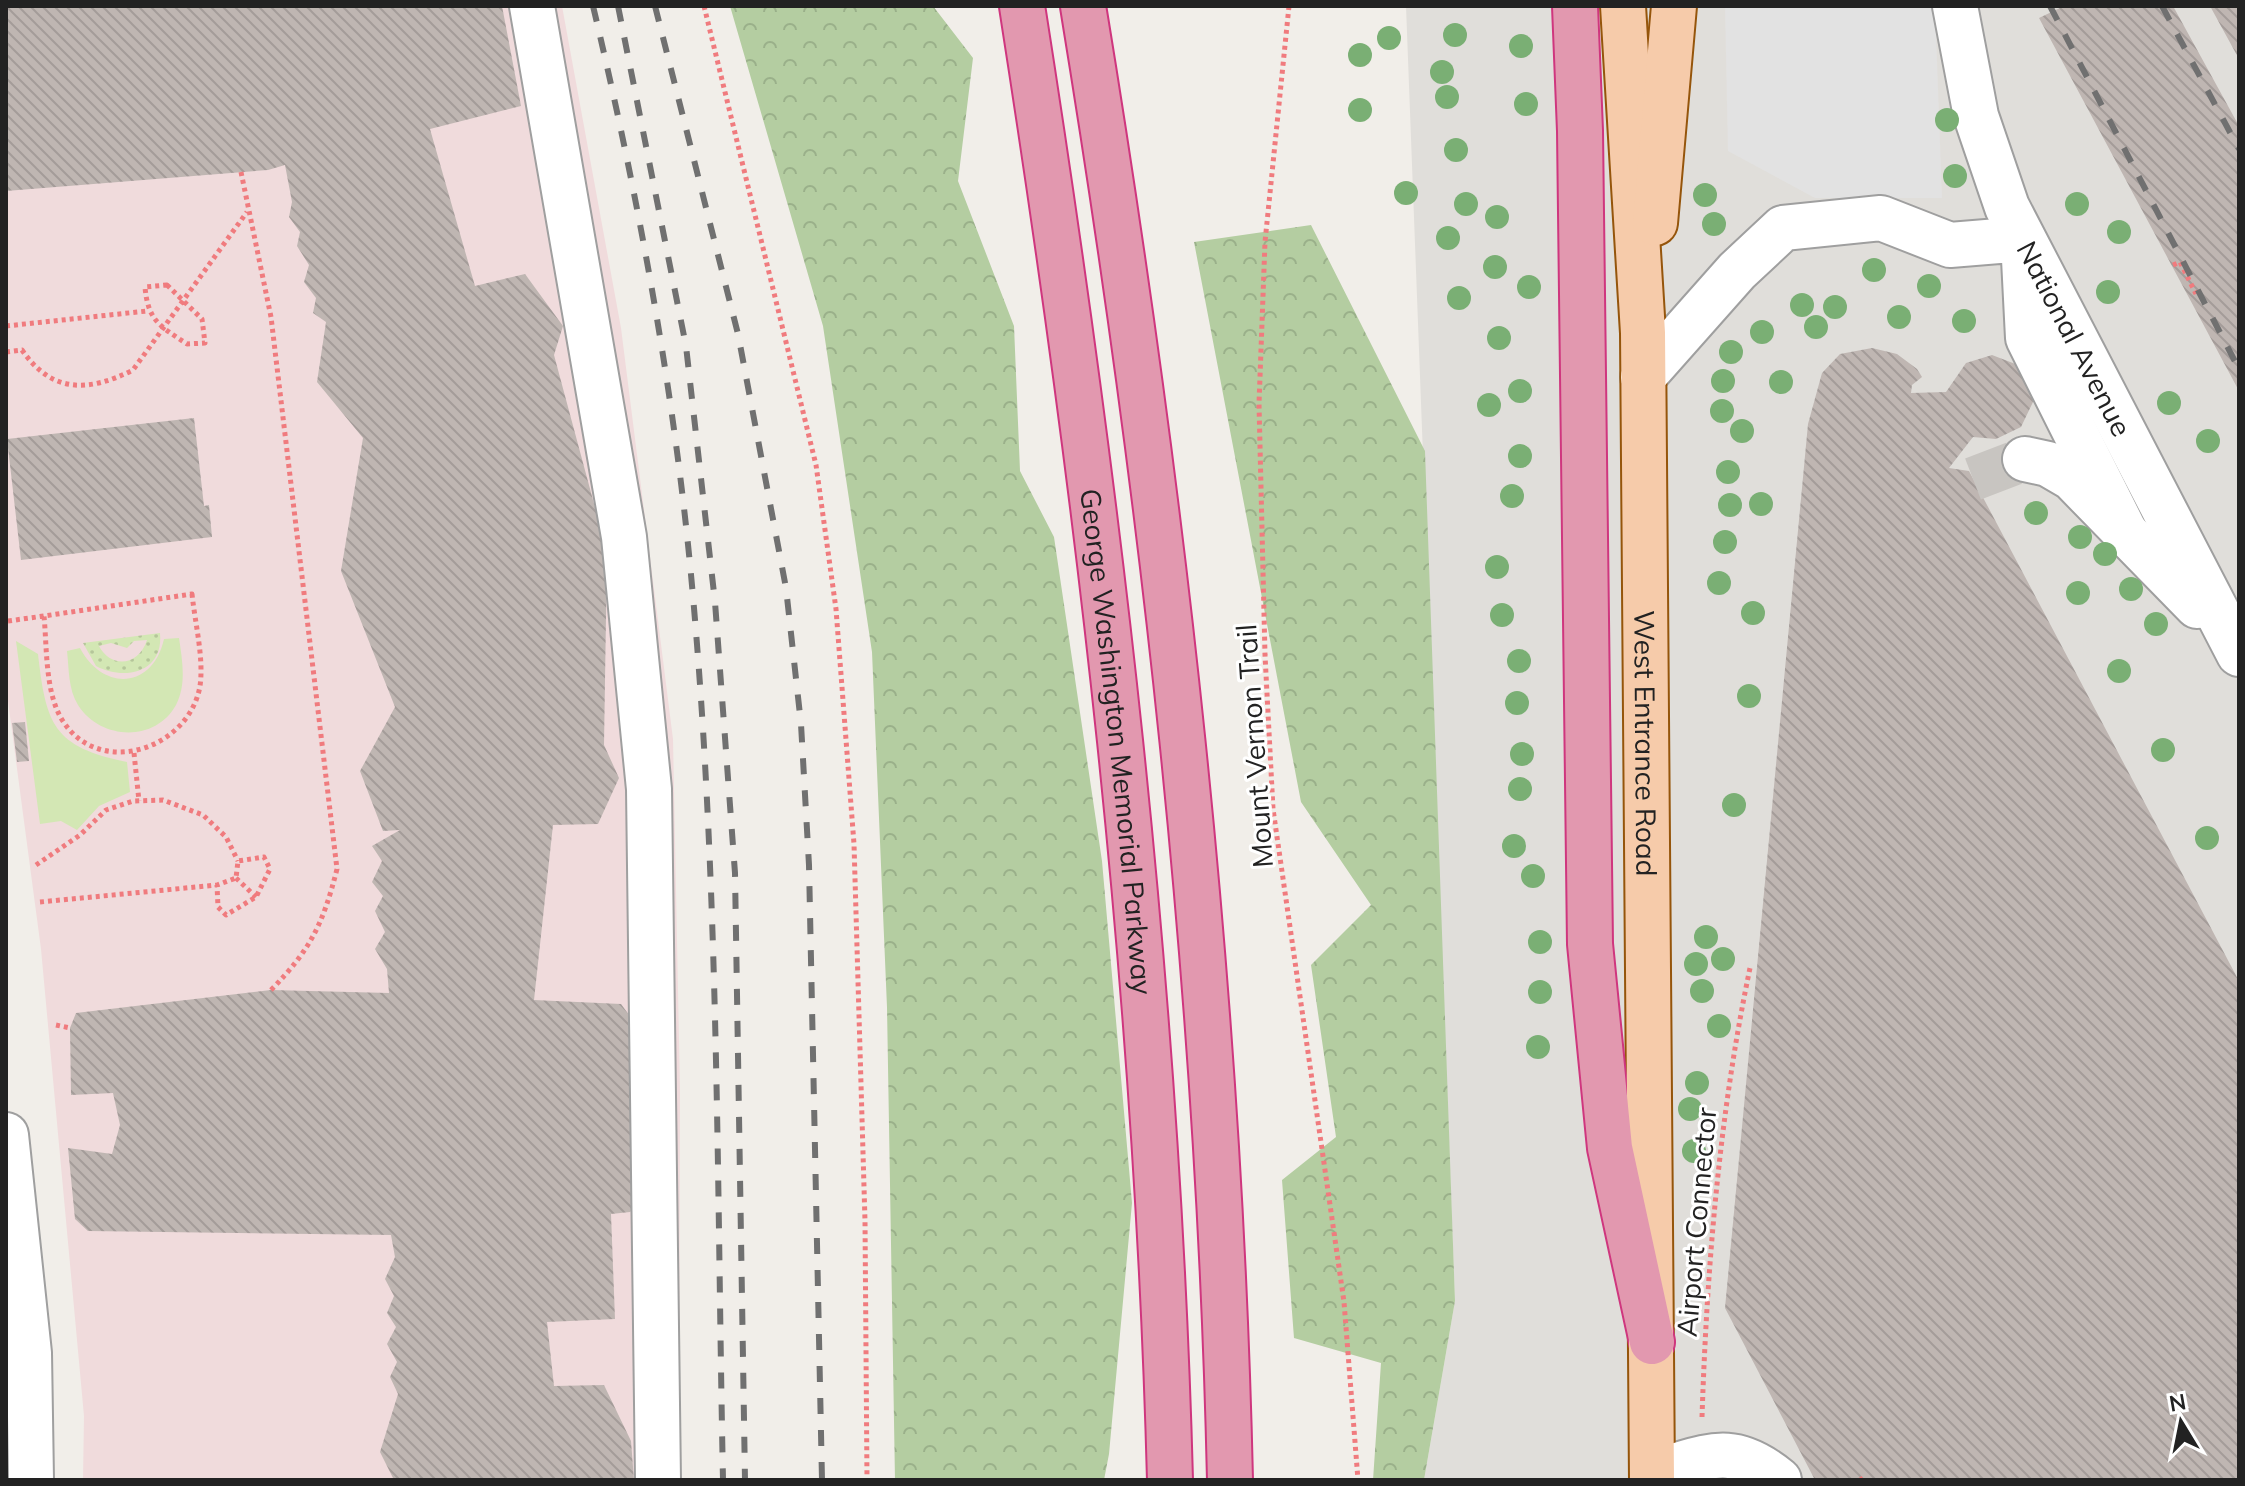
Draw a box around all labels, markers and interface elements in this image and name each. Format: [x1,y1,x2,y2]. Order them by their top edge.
street label: National Avenue [2010,235,2140,442]
street label: George Washington Memorial Parkway [1073,487,1161,996]
street label: West Entrance Road [1628,610,1665,877]
street label: Mount Vernon Trail [1228,623,1280,869]
street label: Airport Connector [1669,1105,1724,1338]
north arrow [2141,1382,2221,1462]
text: N [2167,1387,2188,1418]

